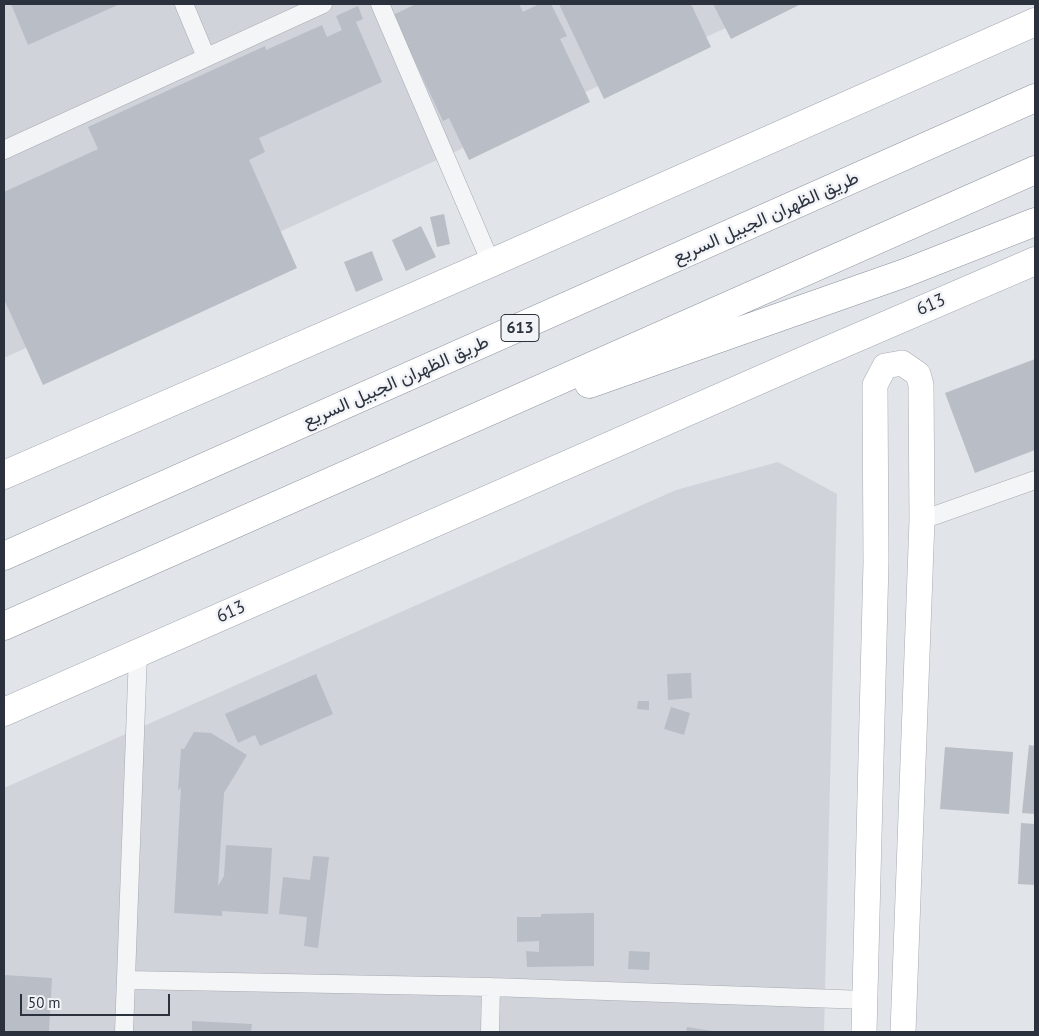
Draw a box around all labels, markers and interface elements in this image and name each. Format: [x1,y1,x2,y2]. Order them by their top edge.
street label: طريق الظهران الجبيل السريع [670,167,862,269]
street label: 613 [913,289,949,321]
road number: 613 [501,314,539,342]
street label: طريق الظهران الجبيل السريع [300,331,492,433]
street label: 613 [213,596,249,628]
scale bar [22,984,172,1016]
text: 50 m [28,993,61,1012]

